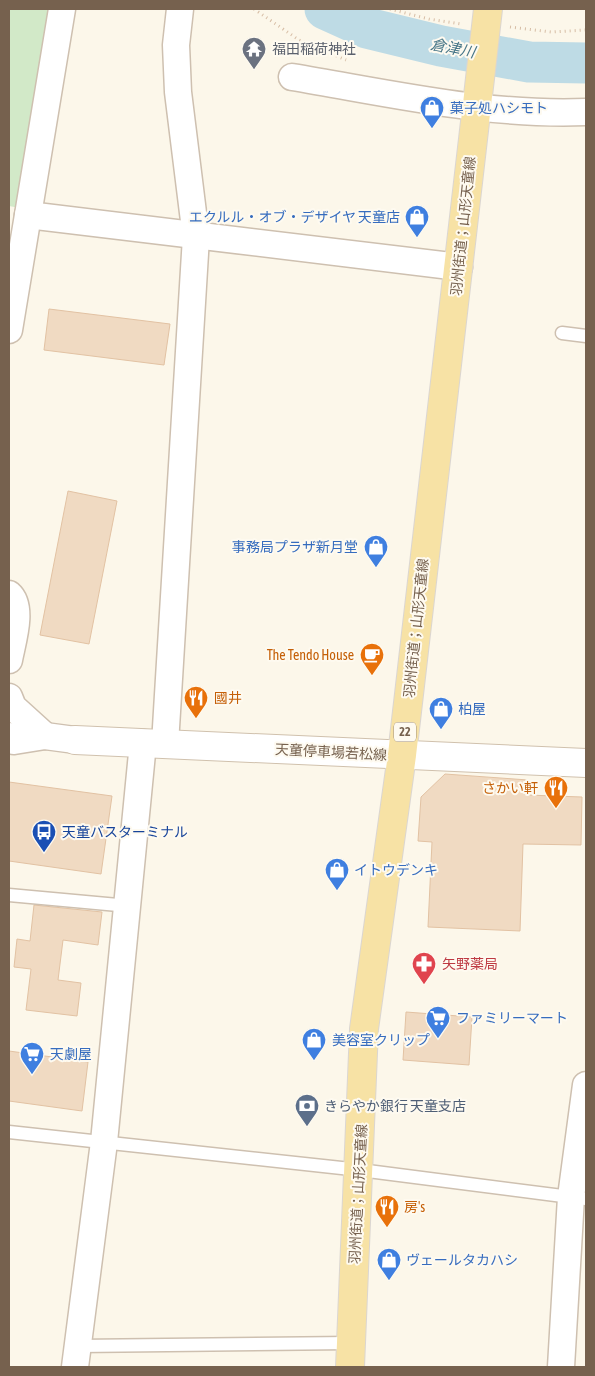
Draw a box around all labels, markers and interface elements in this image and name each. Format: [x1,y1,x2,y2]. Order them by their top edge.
water label: 倉津川 [429,35,479,61]
temple icon: 福田稲荷神社 [241,36,267,70]
place label: 福田稲荷神社 [272,41,356,57]
shop icon: 菓子処ハシモト [419,95,445,129]
place label: 菓子処ハシモト [450,100,548,116]
street label: 羽州街道；山形天童線 [448,156,478,296]
shop icon: エクルル・オブ・デザイヤ 天童店 [404,204,430,238]
place label: エクルル・オブ・デザイヤ 天童店 [189,209,400,225]
shop icon: 事務局プラザ新月堂 [363,534,389,568]
place label: 事務局プラザ新月堂 [232,539,358,555]
street label: 羽州街道；山形天童線 [401,558,431,698]
cafe icon: The Tendo House [359,642,385,676]
place label: The Tendo House [267,647,354,663]
restaurant icon: 國井 [183,685,209,719]
place label: 國井 [214,690,242,706]
shop icon: 柏屋 [428,696,454,730]
place label: 柏屋 [458,701,486,717]
road number: 22 [394,722,416,742]
street label: 天童停車場若松線 [275,741,387,763]
restaurant icon: さかい軒 [543,775,569,809]
place label: さかい軒 [482,780,538,796]
bus stop icon: 天童バスターミナル [31,819,57,853]
place label: 天童バスターミナル [62,824,188,840]
shop icon: イトウデンキ [324,857,350,891]
place label: イトウデンキ [354,862,438,878]
pharmacy icon: 矢野薬局 [411,951,437,985]
place label: 矢野薬局 [442,956,498,972]
supermarket icon: ファミリーマート [425,1005,451,1039]
place label: ファミリーマート [456,1010,568,1026]
shop icon: 美容室クリップ [301,1027,327,1061]
place label: 美容室クリップ [332,1032,430,1048]
supermarket icon: 天劇屋 [19,1041,45,1075]
place label: 天劇屋 [50,1046,92,1062]
bank icon: きらやか銀行 天童支店 [294,1093,320,1127]
place label: きらやか銀行 天童支店 [324,1098,466,1114]
street label: 羽州街道；山形天童線 [346,1124,370,1264]
restaurant icon: 房's [374,1194,400,1228]
place label: 房's [404,1199,425,1215]
shop icon: ヴェールタカハシ [376,1247,402,1281]
place label: ヴェールタカハシ [406,1252,518,1268]

